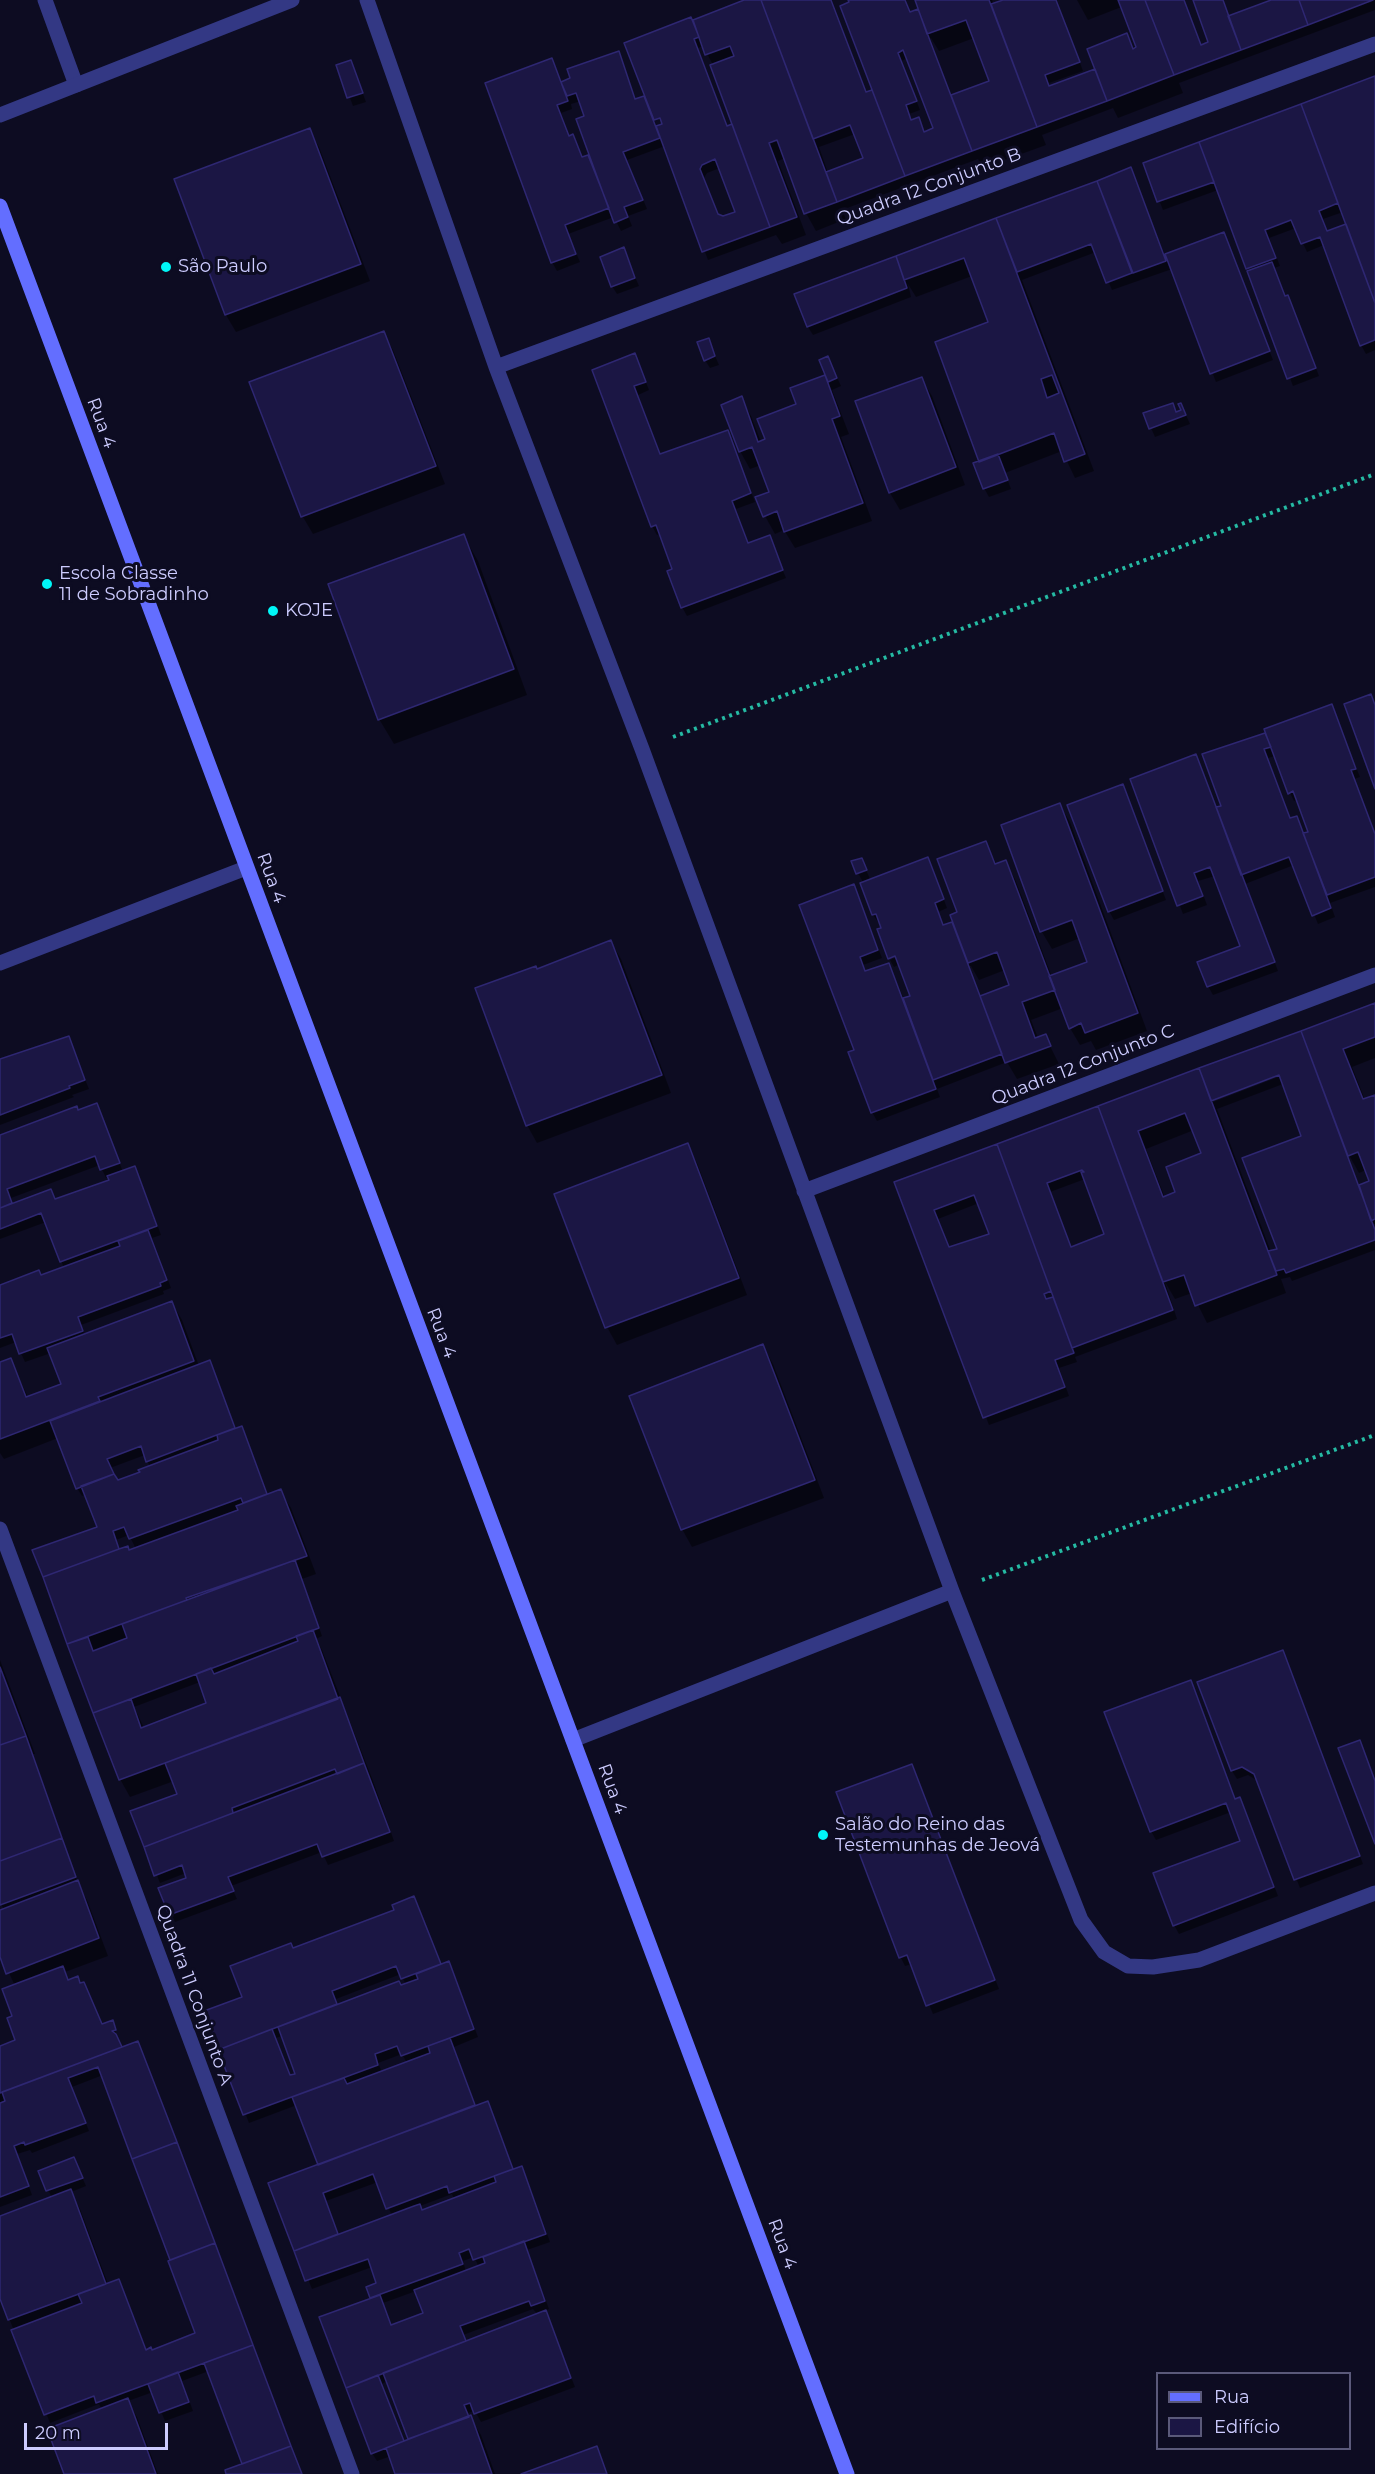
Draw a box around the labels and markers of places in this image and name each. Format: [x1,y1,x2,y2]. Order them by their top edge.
place label: São Paulo [178,256,267,278]
marker: São Paulo [159,260,173,274]
place label: Escola Classe 11 de Sobradinho [59,563,209,606]
marker: Escola Classe 11 de Sobradinho [40,577,54,591]
place label: KOJE [285,600,333,622]
marker: KOJE [266,604,280,618]
place label: Salão do Reino das Testemunhas de Jeová [835,1814,1040,1856]
marker: Salão do Reino das Testemunhas de Jeová [816,1828,830,1842]

